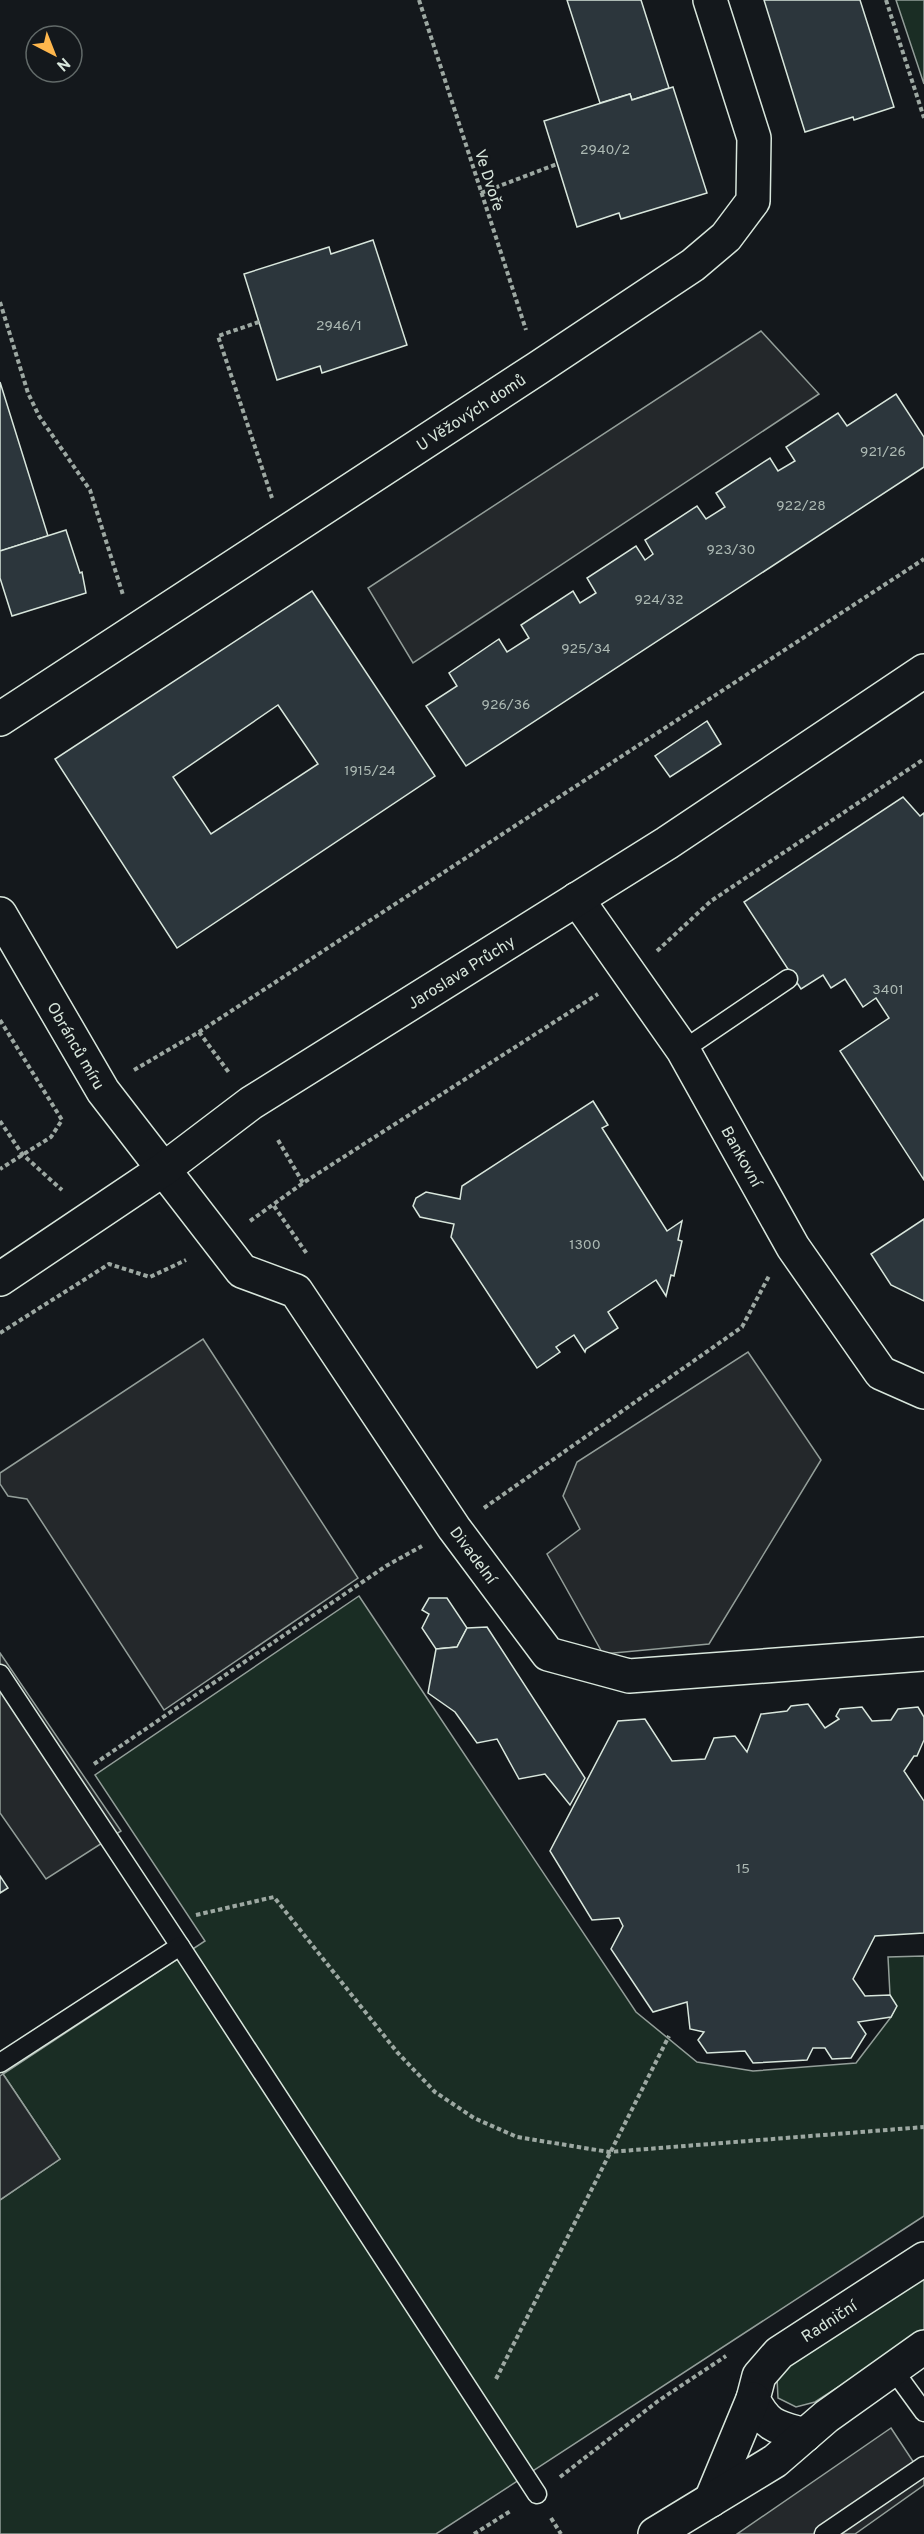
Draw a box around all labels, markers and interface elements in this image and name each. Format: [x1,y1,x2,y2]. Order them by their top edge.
north arrow [24,24,84,84]
text: N [52,52,74,75]
house number: 2940/2 [580,142,630,159]
street label: Ve Dvoře [469,147,507,214]
house number: 2946/1 [316,318,362,335]
street label: U Věžových domů [413,371,530,457]
house number: 921/26 [860,444,906,461]
house number: 922/28 [776,498,826,515]
house number: 923/30 [706,542,756,559]
house number: 924/32 [634,592,684,609]
house number: 925/34 [561,641,611,658]
house number: 926/36 [482,697,530,714]
house number: 1915/24 [344,763,396,780]
street label: Jaroslava Průchy [404,933,519,1015]
house number: 3401 [872,982,904,999]
street label: Obránců míru [41,999,108,1094]
street label: Bankovní [716,1123,766,1193]
house number: 1300 [569,1237,601,1254]
street label: Divadelní [444,1523,501,1590]
house number: 15 [736,1861,750,1878]
street label: Radniční [798,2296,863,2348]

